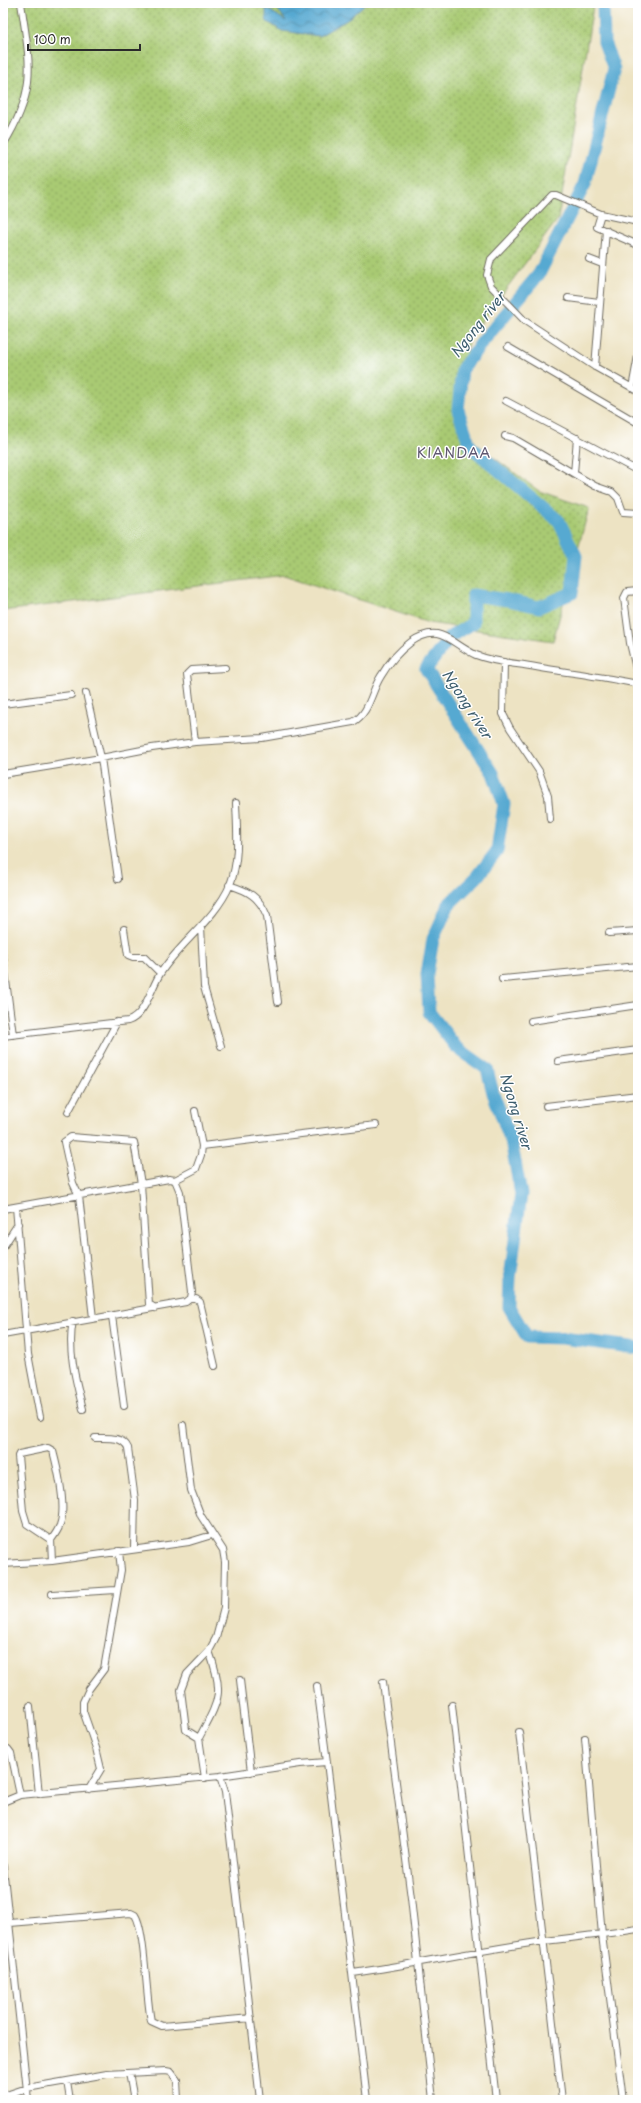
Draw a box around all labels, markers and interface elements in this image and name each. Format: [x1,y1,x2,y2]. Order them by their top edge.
scale bar [28,26,140,52]
text: 100 m [34,30,71,48]
water label: Ngong river [445,286,511,362]
district label: KIANDAA [417,442,491,463]
water label: Ngong river [437,665,499,744]
water label: Ngong river [495,1070,539,1153]

